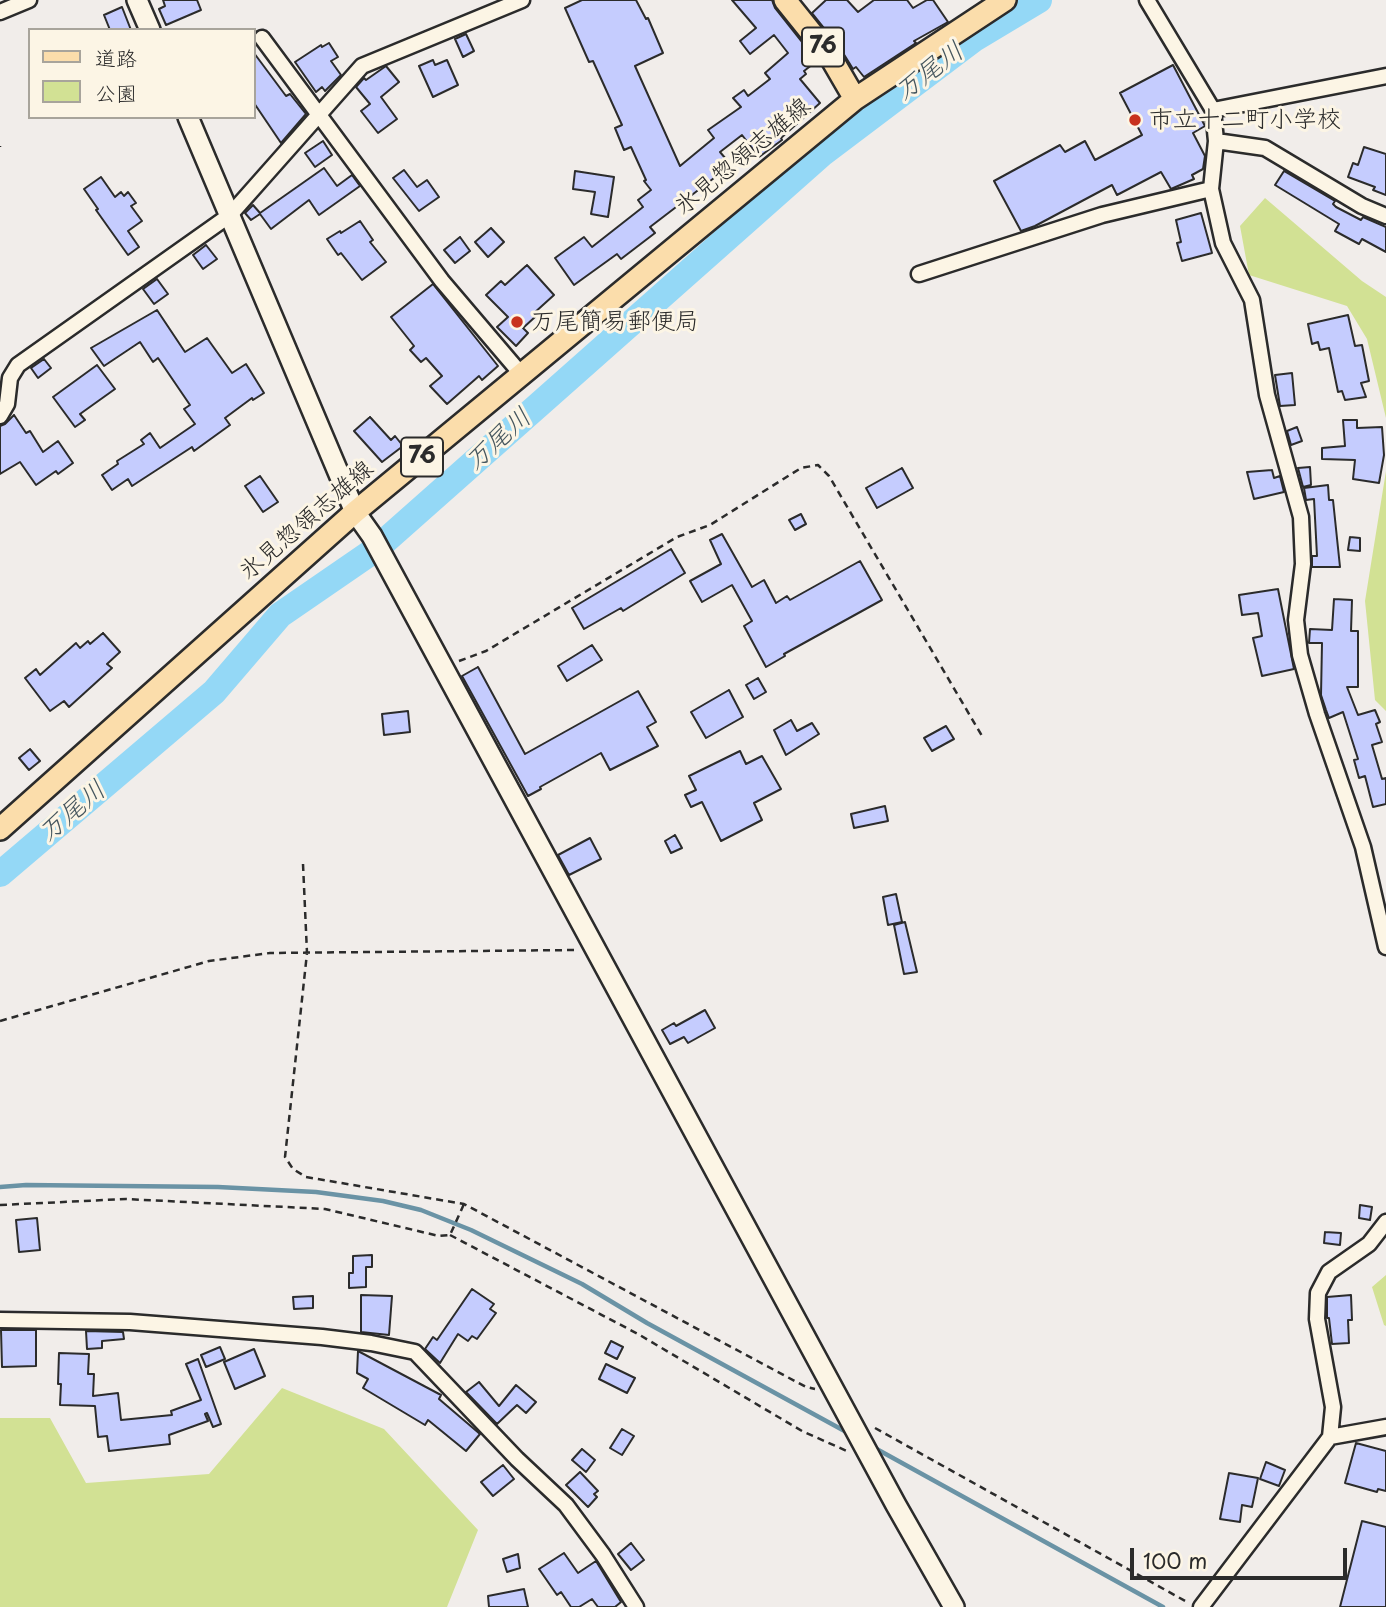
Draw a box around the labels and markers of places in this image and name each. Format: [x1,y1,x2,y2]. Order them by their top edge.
place label: 市立十二町小学校 [1149,106,1341,134]
marker: 市立十二町小学校 [1127,112,1143,128]
place label: 万尾簡易郵便局 [531,308,699,336]
marker: 万尾簡易郵便局 [509,314,525,330]

